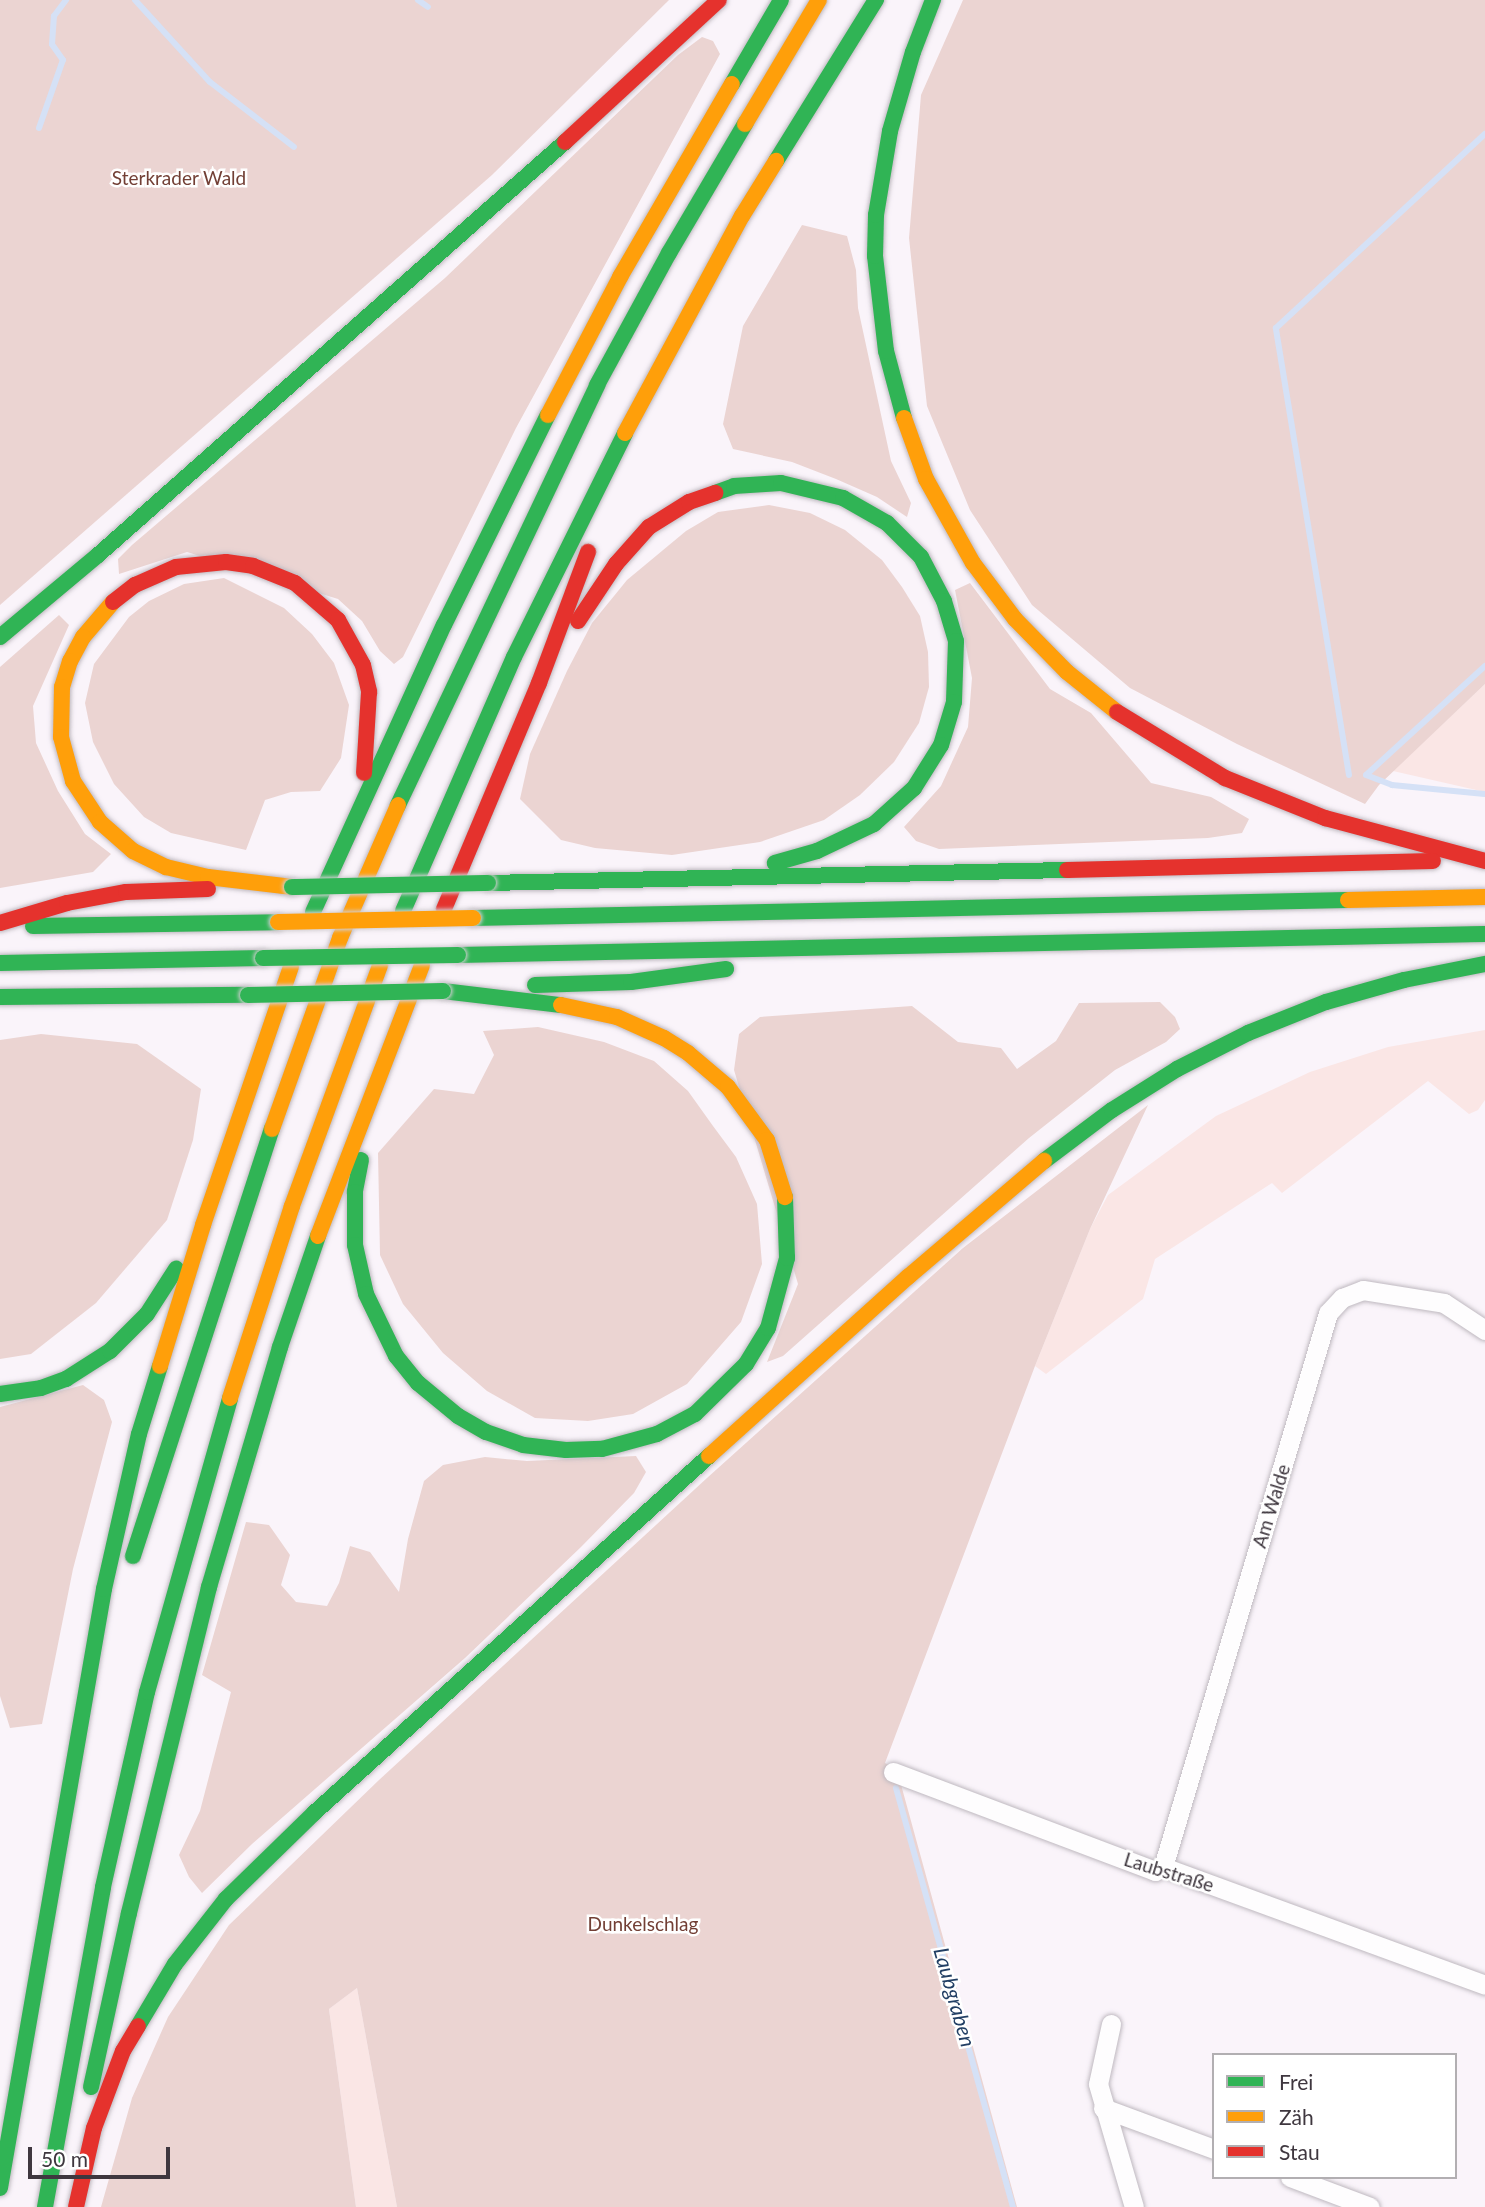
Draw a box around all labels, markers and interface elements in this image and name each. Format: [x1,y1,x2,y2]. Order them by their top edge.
park label: Sterkrader Wald [111,167,247,189]
street label: Am Walde [1247,1461,1295,1551]
street label: Laubstraße [1121,1848,1217,1896]
park label: Dunkelschlag [588,1913,698,1935]
water label: Laubgraben [929,1944,981,2050]
legend [1212,2053,1457,2179]
text: Frei [1279,2069,1313,2094]
text: Zäh [1279,2104,1314,2129]
scale bar [32,2134,173,2178]
text: Stau [1279,2139,1320,2164]
text: 50 m [41,2146,88,2171]

